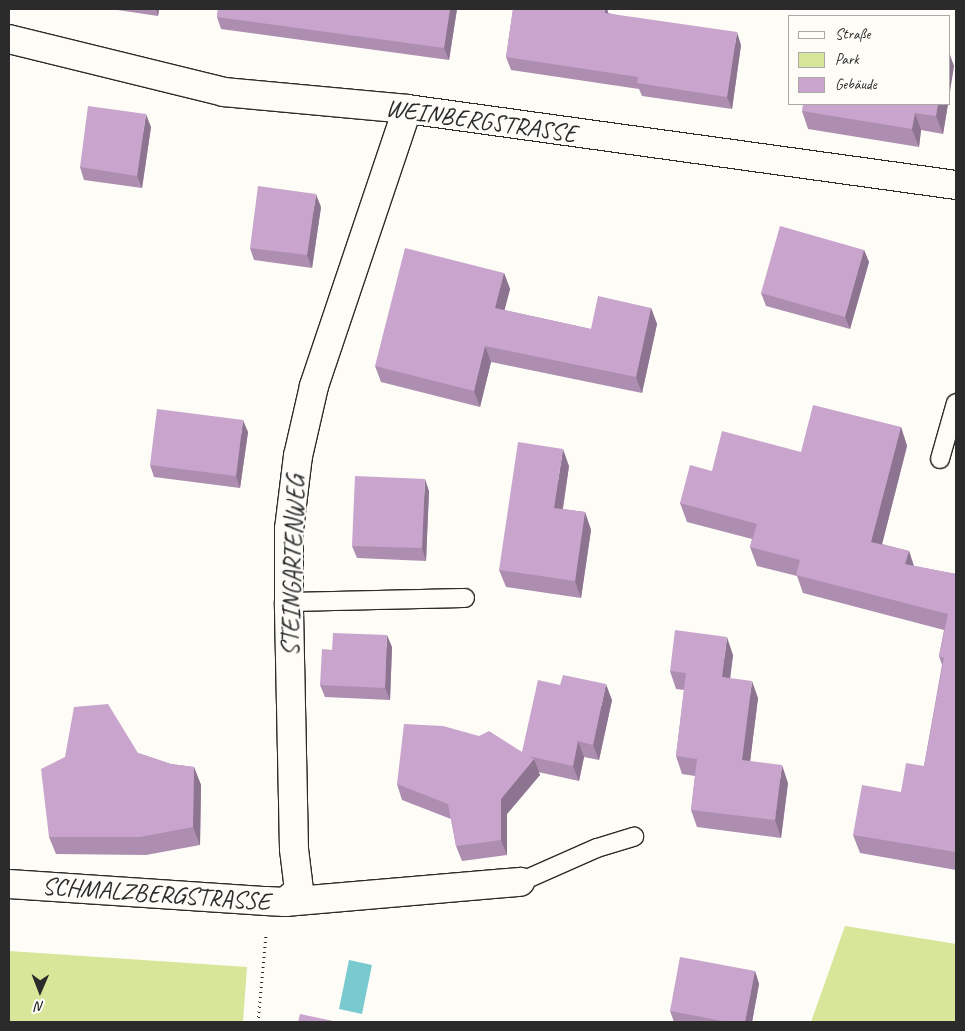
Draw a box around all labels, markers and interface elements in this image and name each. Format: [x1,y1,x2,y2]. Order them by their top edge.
legend [788,15,950,105]
text: Straße [835,25,870,44]
text: Park [835,50,859,69]
text: Gebäude [835,75,877,94]
street label: WEINBERGSTRASSE [384,93,578,149]
street label: STEINGARTENWEG [275,475,311,657]
street label: SCHMALZBERGSTRASSE [41,871,271,917]
north arrow [15,966,65,1016]
text: N [35,998,44,1015]

